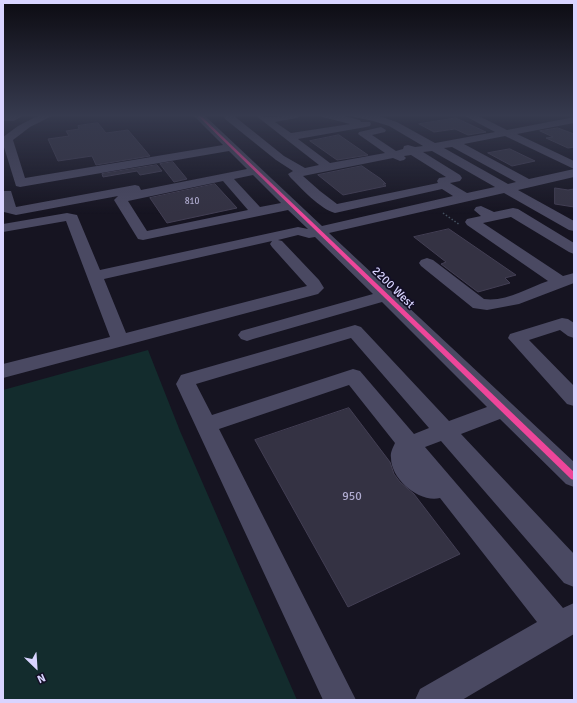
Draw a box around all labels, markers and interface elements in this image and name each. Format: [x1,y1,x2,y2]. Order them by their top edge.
house number: 810 [185,197,199,207]
street label: 2200 West [369,264,417,312]
house number: 950 [342,490,362,504]
north arrow [16,647,56,687]
text: N [35,671,47,686]

